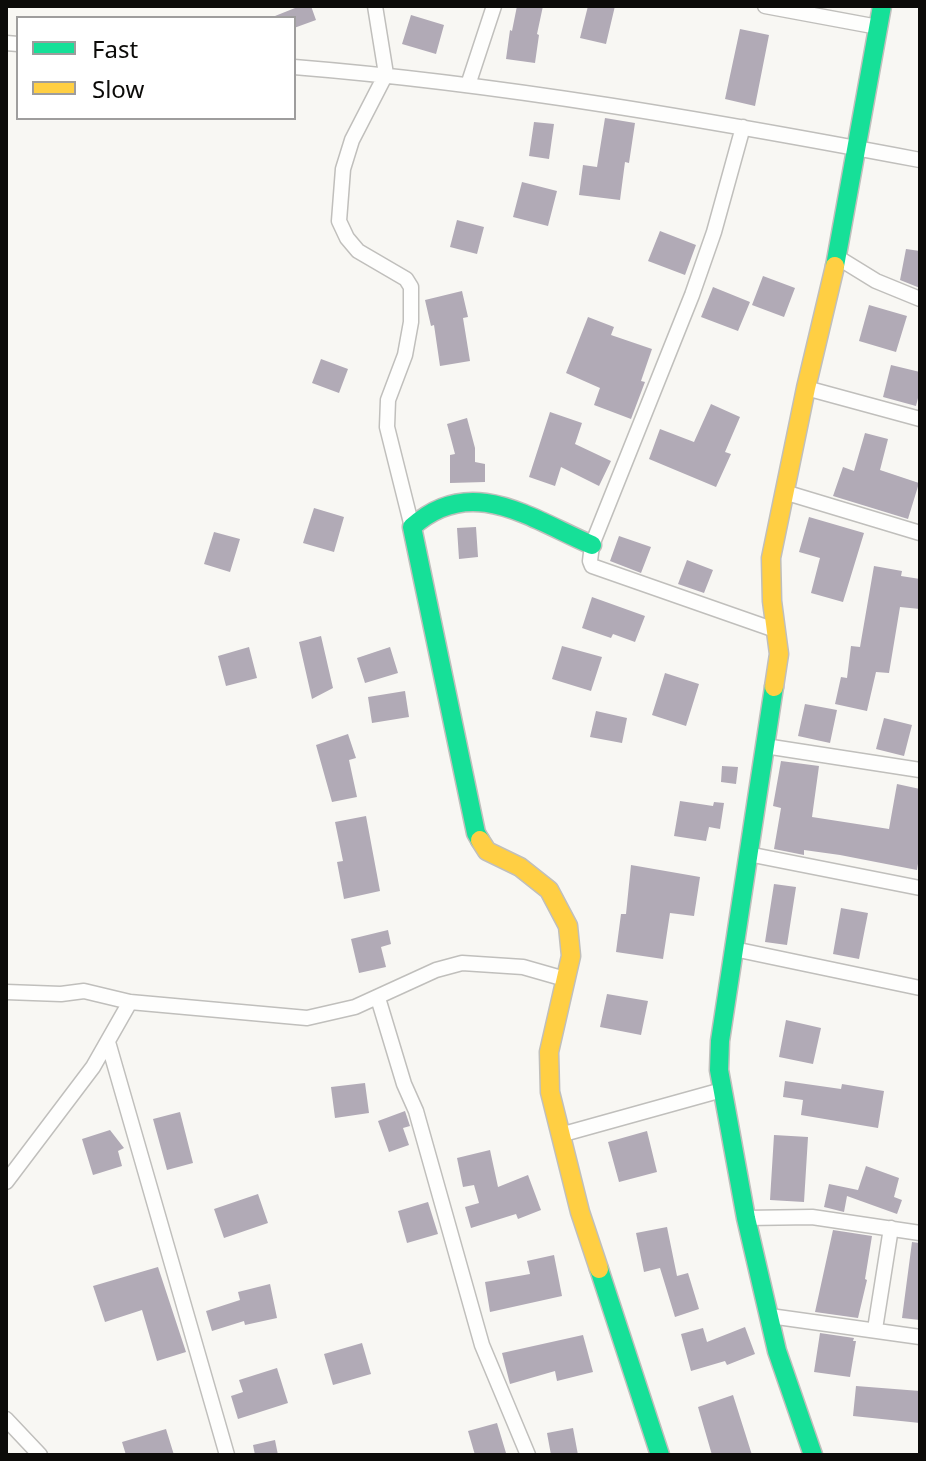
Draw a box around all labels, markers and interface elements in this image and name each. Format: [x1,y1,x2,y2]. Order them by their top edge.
legend [16,16,296,120]
text: Fast [92,32,138,65]
text: Slow [92,72,144,105]

